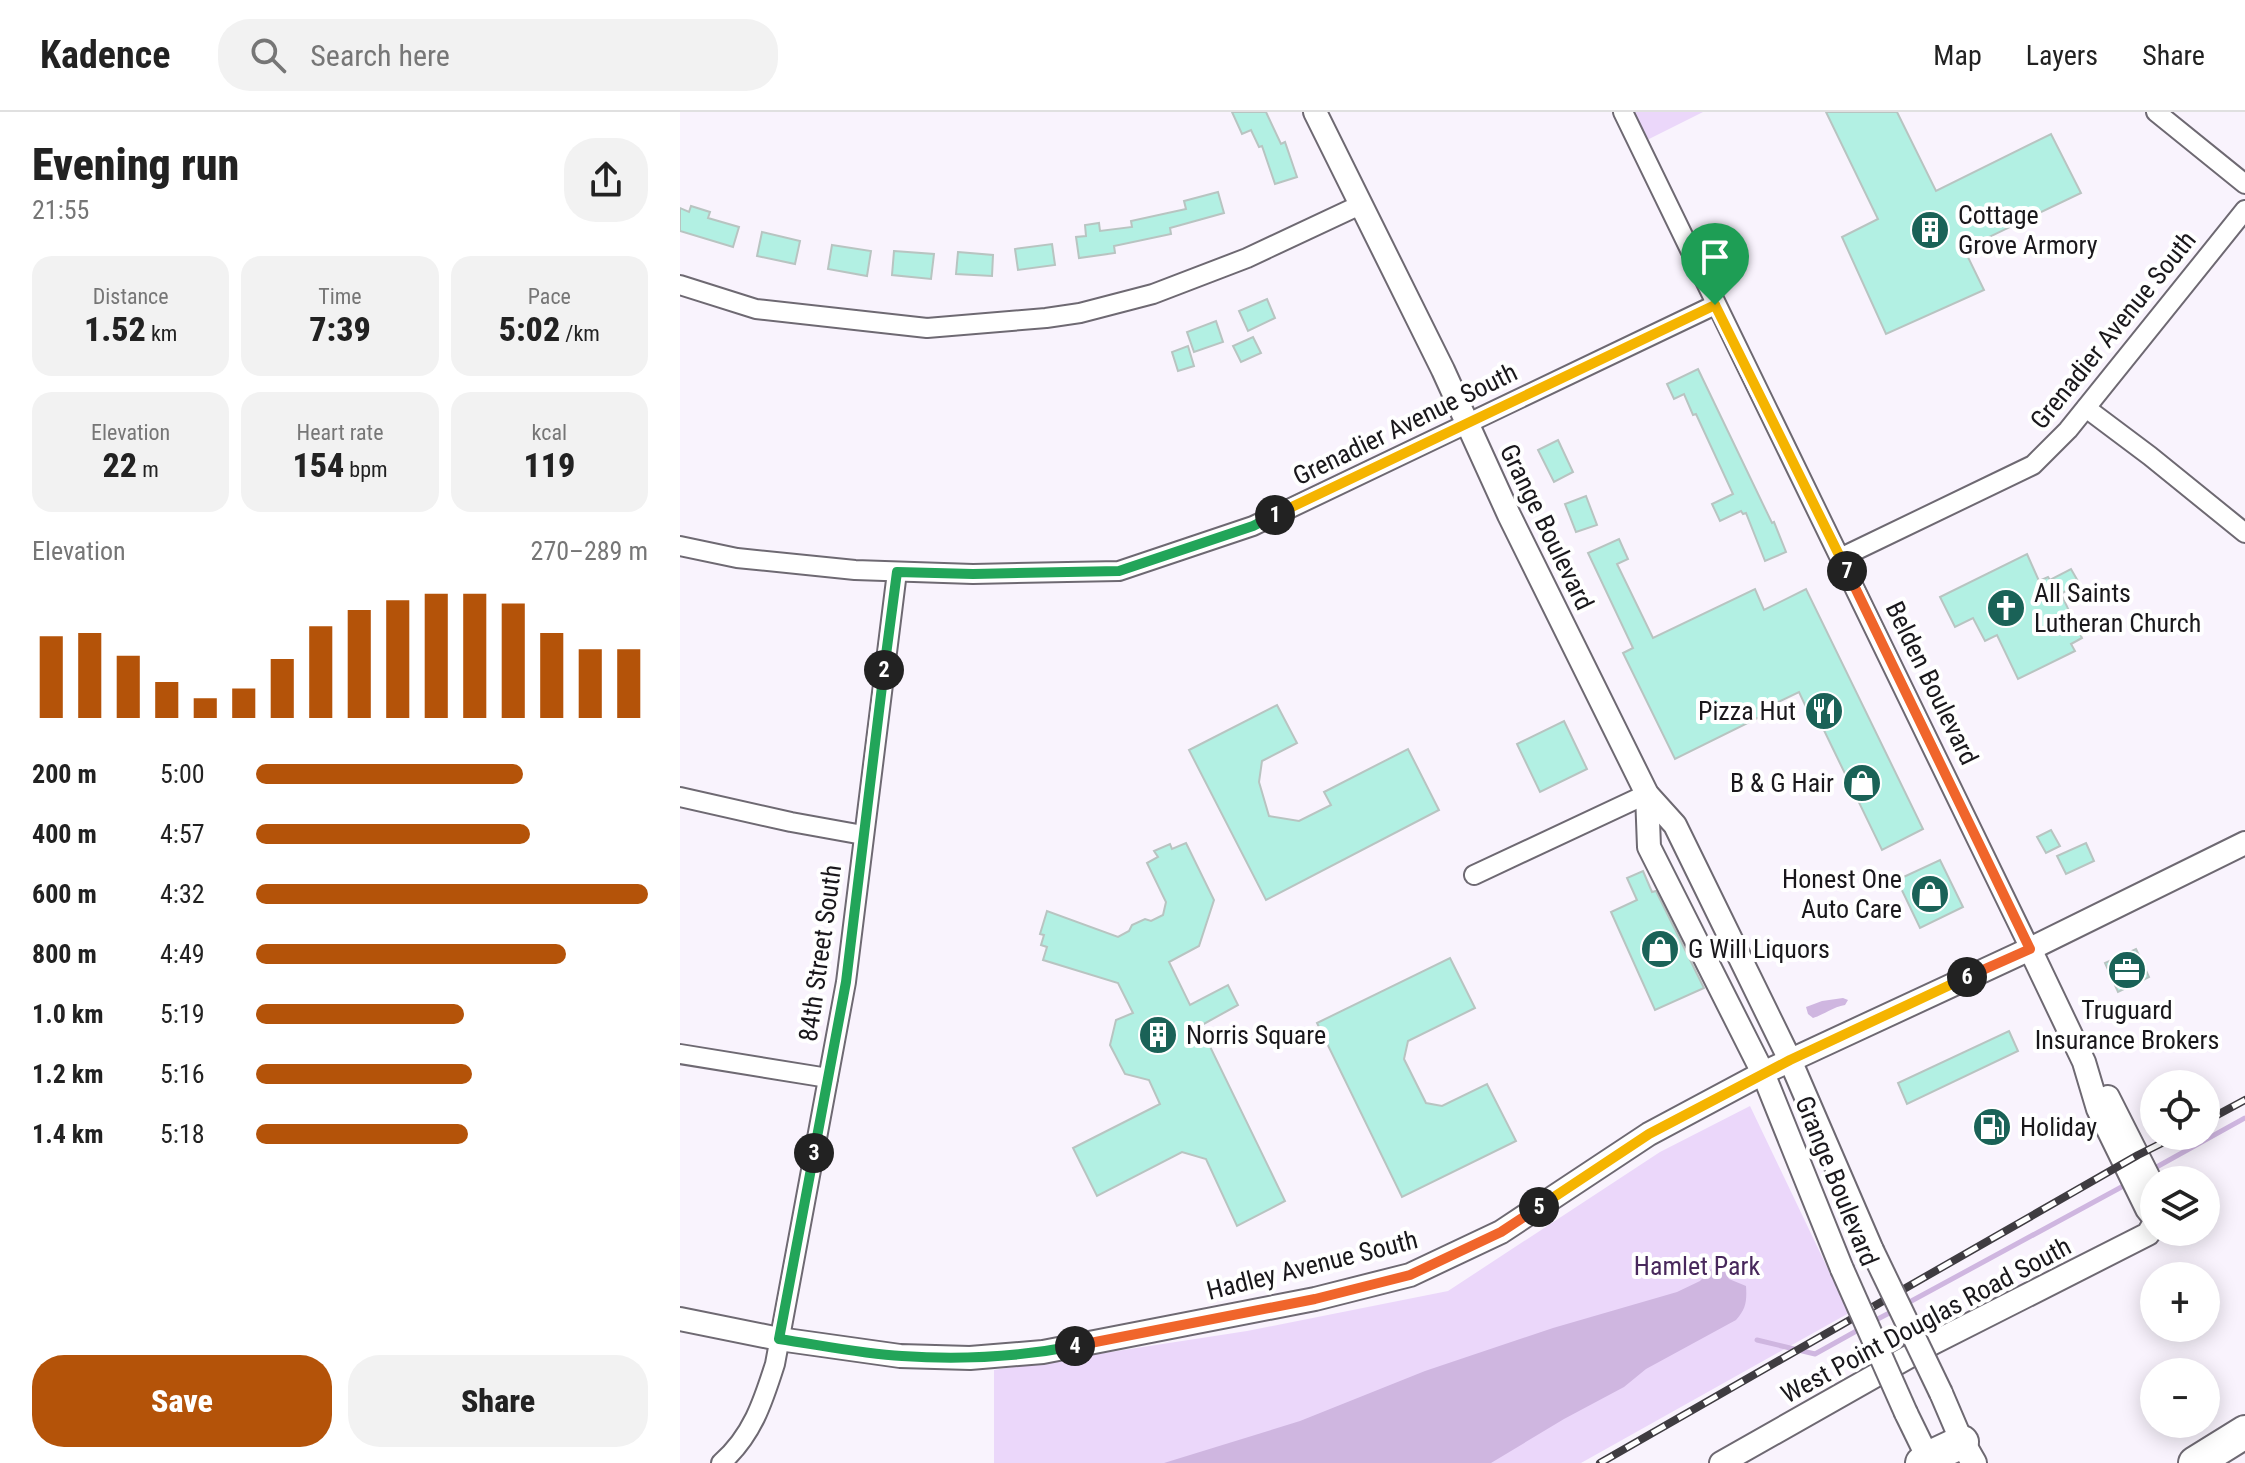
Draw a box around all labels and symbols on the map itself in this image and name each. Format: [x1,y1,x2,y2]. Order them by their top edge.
place label: Cottage Grove Armory [1958,200,2098,260]
building icon: Cottage Grove Armory [1909,209,1951,251]
pin [1681,223,1749,305]
street label: Grenadier Avenue South [2024,225,2202,435]
street label: Grenadier Avenue South [1288,357,1522,491]
street label: Grange Boulevard [1494,439,1600,615]
pin: 1 [1255,495,1295,535]
pin: 7 [1827,551,1867,591]
place label: All Saints Lutheran Church [2034,578,2201,638]
church icon: All Saints Lutheran Church [1985,587,2027,629]
street label: Belden Boulevard [1880,597,1984,769]
pin: 2 [864,650,904,690]
restaurant icon: Pizza Hut [1803,690,1845,732]
place label: Pizza Hut [1698,696,1796,726]
shop icon: B & G Hair [1841,762,1883,804]
place label: B & G Hair [1730,768,1834,798]
street label: 84th Street South [793,863,847,1043]
place label: Honest One Auto Care [1782,864,1902,924]
shop icon: Honest One Auto Care [1909,873,1951,915]
shop icon: G Will Liquors [1639,928,1681,970]
place label: G Will Liquors [1688,934,1830,964]
office icon: Truguard Insurance Brokers [2106,949,2148,991]
pin: 6 [1947,957,1987,997]
place label: Truguard Insurance Brokers [2035,995,2219,1055]
building icon: Norris Square [1137,1014,1179,1056]
place label: Norris Square [1186,1020,1326,1050]
street label: Grange Boulevard [1789,1092,1885,1270]
fuel station icon: Holiday [1971,1106,2013,1148]
place label: Holiday [2020,1112,2097,1142]
pin: 3 [794,1133,834,1173]
pin: 5 [1519,1187,1559,1227]
street label: Hadley Avenue South [1203,1224,1421,1306]
street label: West Point Douglas Road South [1776,1231,2076,1409]
park label: Hamlet Park [1634,1251,1760,1281]
pin: 4 [1055,1326,1095,1366]

